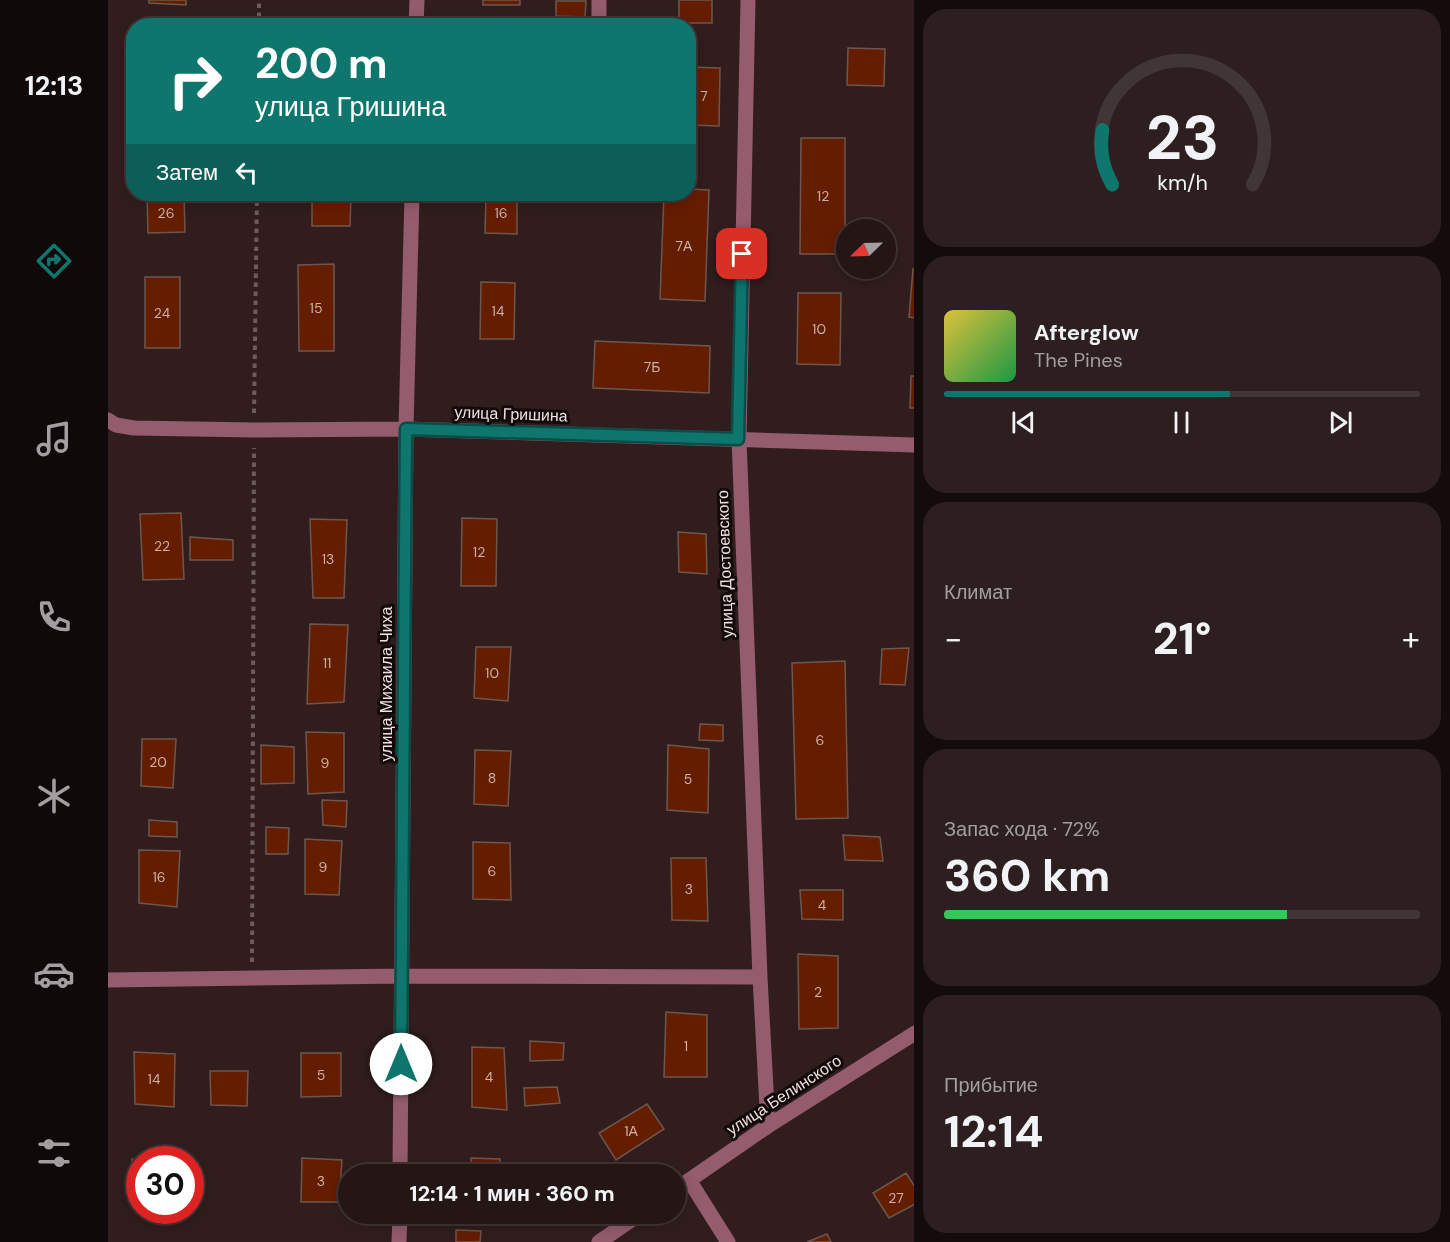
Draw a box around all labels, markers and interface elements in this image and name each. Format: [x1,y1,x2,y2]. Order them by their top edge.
text: 200 m [255,36,388,91]
icon: right [156,42,234,120]
text: 12:13 [25,68,83,103]
house number: 7 [700,87,708,105]
text: улица Гришина [255,89,446,124]
text: 23 [1145,97,1219,178]
icon: left [230,156,263,189]
text: Затем [156,158,218,187]
text: km/h [1157,169,1207,197]
house number: 12 [817,187,829,205]
house number: 26 [158,204,174,222]
house number: 16 [494,204,508,222]
north arrow [836,219,896,279]
map controls [836,219,896,279]
pin [716,228,767,279]
house number: 7А [676,237,693,255]
icon: arrive [725,237,758,270]
icon: directions [33,240,75,282]
house number: 15 [310,299,322,317]
house number: 14 [492,302,505,320]
house number: 24 [154,304,171,322]
text: Afterglow [1034,318,1139,347]
house number: 10 [812,320,826,338]
text: The Pines [1034,347,1123,373]
house number: 7Б [644,358,660,376]
street label: улица Гришина [454,402,568,426]
icon: previous [1007,406,1040,439]
icon: pause [1165,406,1198,439]
icon: next [1324,406,1357,439]
icon: music [33,418,75,460]
street label: улица Достоевского [712,490,738,638]
house number: 22 [154,537,170,555]
house number: 12 [473,543,485,561]
house number: 13 [322,550,334,568]
text: Климат [944,579,1012,605]
icon: phone [33,596,75,638]
street label: улица Михаила Чиха [376,606,397,761]
text: 21° [1153,609,1211,668]
text: − [944,617,962,660]
text: + [1402,617,1420,660]
house number: 11 [323,654,331,672]
house number: 10 [485,664,499,682]
house number: 6 [816,731,824,749]
house number: 20 [149,753,167,771]
house number: 9 [321,754,330,772]
house number: 8 [488,769,496,787]
house number: 5 [684,770,692,788]
icon: climate [33,775,75,817]
text: Запас хода · 72% [944,816,1100,842]
text: 360 km [944,846,1110,905]
house number: 9 [319,858,328,876]
house number: 6 [488,862,496,880]
house number: 16 [152,868,166,886]
house number: 3 [685,880,693,898]
house number: 4 [818,896,827,914]
icon: car [33,953,75,995]
house number: 2 [814,983,822,1001]
position arrow [369,1032,433,1096]
house number: 1 [684,1037,688,1055]
street label: улица Белинского [723,1050,845,1140]
house number: 5 [317,1066,325,1084]
house number: 4 [485,1068,494,1086]
house number: 14 [148,1070,161,1088]
text: Прибытие [944,1072,1038,1098]
text: 12:14 [944,1102,1043,1161]
house number: 1А [624,1122,639,1140]
icon: filters [33,1132,75,1174]
speed limit sign: 30 [126,1146,204,1224]
house number: 3 [317,1172,325,1190]
text: 12:14 · 1 мин · 360 m [409,1179,615,1208]
house number: 27 [888,1189,904,1207]

